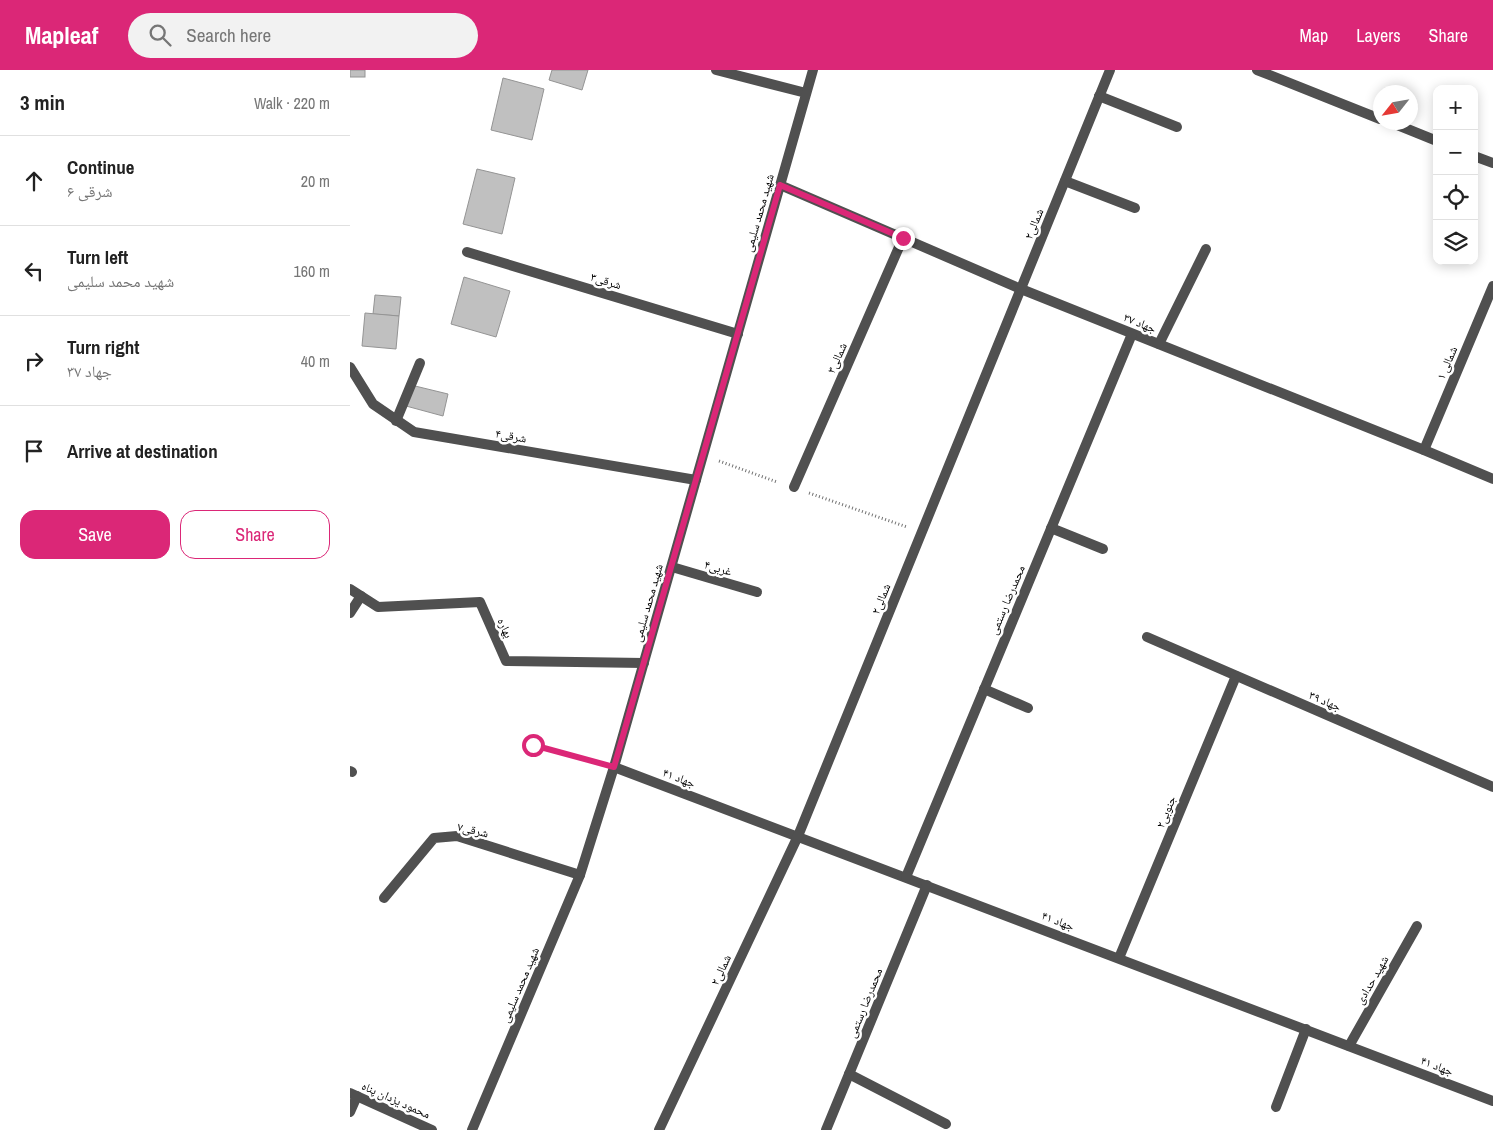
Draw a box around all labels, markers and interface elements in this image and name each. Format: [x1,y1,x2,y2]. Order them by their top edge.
search box [128,13,478,58]
text: Mapleaf [25,19,98,51]
icon: search [146,21,174,49]
text: Search here [186,22,271,48]
text: Map [1300,23,1328,48]
text: Layers [1356,23,1401,48]
text: Share [1429,23,1468,48]
north arrow [1373,85,1418,130]
map controls [1433,85,1478,265]
button: + [1433,85,1478,130]
text: 3 min [20,88,65,117]
text: Walk · 220 m [254,92,330,114]
button: − [1433,130,1478,175]
text: Continue [67,154,135,180]
icon: ahead [20,167,48,195]
text: 20 m [301,170,330,192]
street label: شهید محمد سلیمی [740,172,778,254]
button: locate [1433,175,1478,220]
text: شرقی ۶ [67,180,113,202]
street label: شمالی۲ [1021,206,1047,242]
button: layers [1433,220,1478,265]
route end [892,227,915,250]
text: Turn left [67,244,128,270]
icon: left [20,257,48,285]
text: 160 m [294,260,330,282]
street label: شرقی۳ [589,269,623,293]
text: شهید محمد سلیمی [67,270,174,292]
street label: جهاد ۳۷ [1121,309,1159,337]
text: Turn right [67,334,139,360]
street label: شمالی۳ [823,340,851,376]
street label: شمالی ۱ [1433,344,1461,382]
icon: right [20,347,48,375]
text: 40 m [301,350,330,372]
text: جهاد ۳۷ [67,360,112,382]
street label: شرقی۴ [494,425,528,447]
icon: arrive [20,437,48,465]
text: Arrive at destination [67,438,218,464]
button: Save [20,510,170,559]
button: Share [180,510,330,559]
street label: غربی۴ [702,556,734,580]
street label: شهید محمد سلیمی [629,562,667,644]
street label: محمدرضا رستمی [985,563,1029,637]
street label: شمالی۲ [868,581,894,617]
street label: بهاره [494,615,516,641]
street label: جهاد ۳۹ [1306,687,1344,715]
route start [522,734,545,757]
street label: جهاد ۴۱ [660,764,698,792]
street label: جنوبی۲ [1152,793,1180,831]
street label: شرقی۷ [456,819,490,841]
street label: جهاد ۴۱ [1039,907,1077,935]
street label: شهید محمد سلیمی [497,945,543,1025]
street label: شمالی۲ [707,952,735,988]
street label: شهید حدادی [1352,953,1392,1007]
street label: محمدرضا رستمی [844,966,886,1040]
street label: جهاد ۴۱ [1418,1052,1456,1080]
street label: محمود یزدان پناه [359,1078,433,1122]

